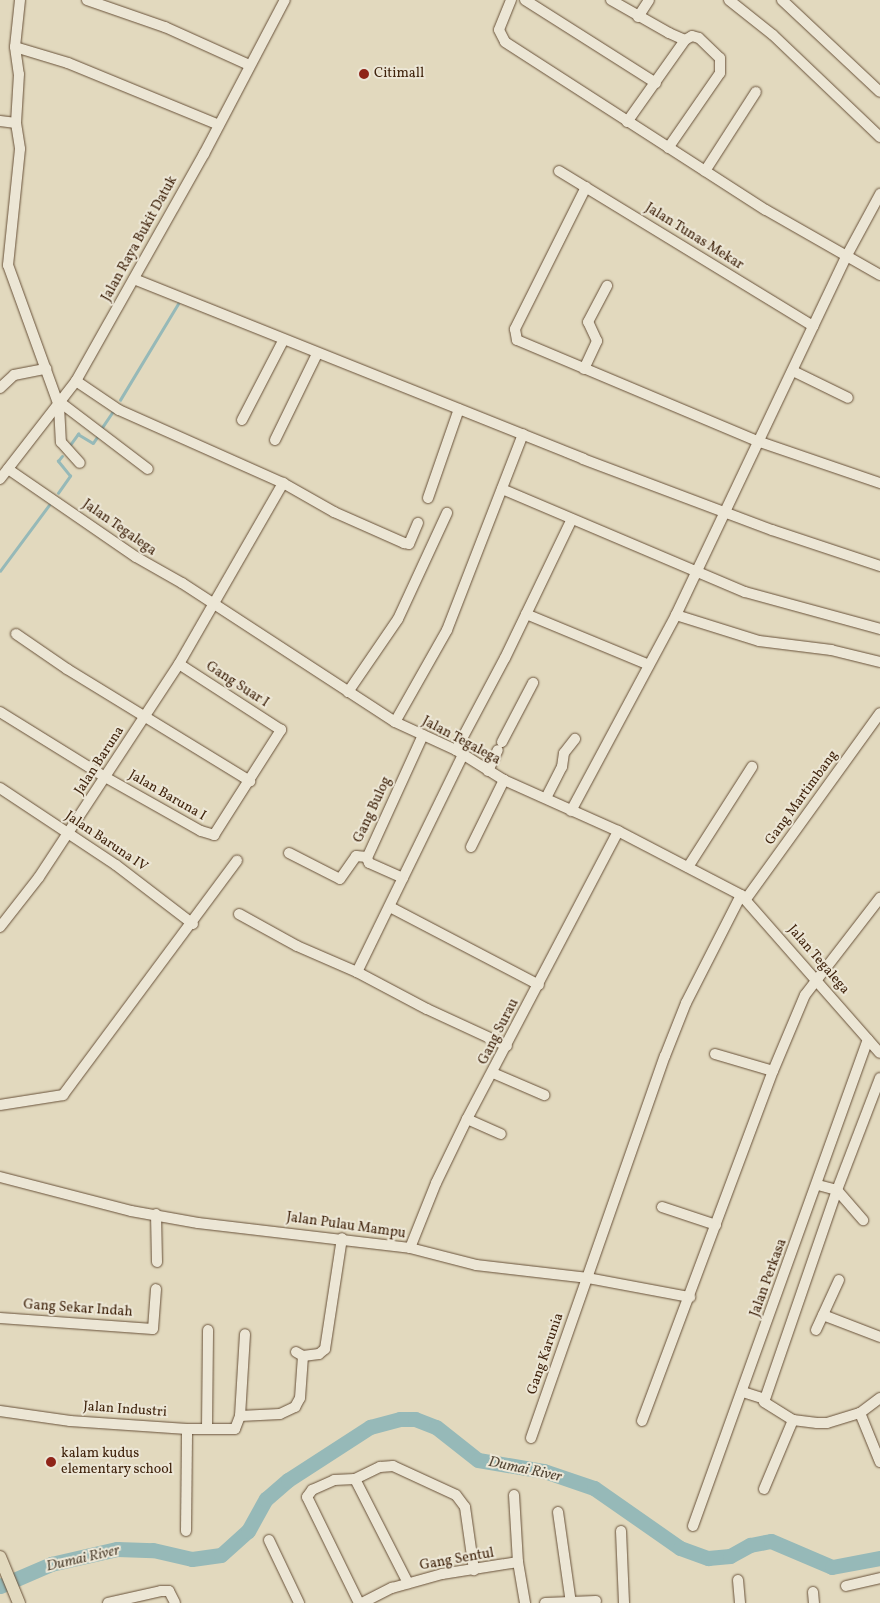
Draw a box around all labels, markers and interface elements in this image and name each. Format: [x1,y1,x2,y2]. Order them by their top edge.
place label: Citimall [374,66,424,82]
marker: Citimall [358,68,370,80]
street label: Jalan Raya Bukit Datuk [98,173,182,305]
street label: Jalan Tunas Mekar [642,200,746,274]
street label: Jalan Tegalega [79,496,159,560]
street label: Gang Suar I [202,658,272,712]
street label: Jalan Tegalega [419,713,503,769]
street label: Jalan Baruna [72,723,128,799]
street label: Gang Martimbang [762,747,842,849]
street label: Jalan Baruna I [125,767,209,825]
street label: Gang Bulog [350,774,396,846]
street label: Jalan Baruna IV [61,808,151,876]
street label: Jalan Tegalega [783,922,853,998]
street label: Gang Surau [475,996,523,1068]
street label: Jalan Pulau Mampu [285,1209,407,1243]
street label: Jalan Perkasa [747,1237,791,1319]
street label: Gang Sekar Indah [23,1297,133,1321]
street label: Gang Karunia [524,1311,568,1397]
street label: Jalan Industri [83,1399,167,1421]
place label: kalam kudus elementary school [61,1446,173,1478]
water label: Dumai River [487,1453,563,1487]
marker: kalam kudus elementary school [45,1456,57,1468]
water label: Dumai River [45,1542,121,1576]
street label: Gang Sentul [418,1545,496,1575]

